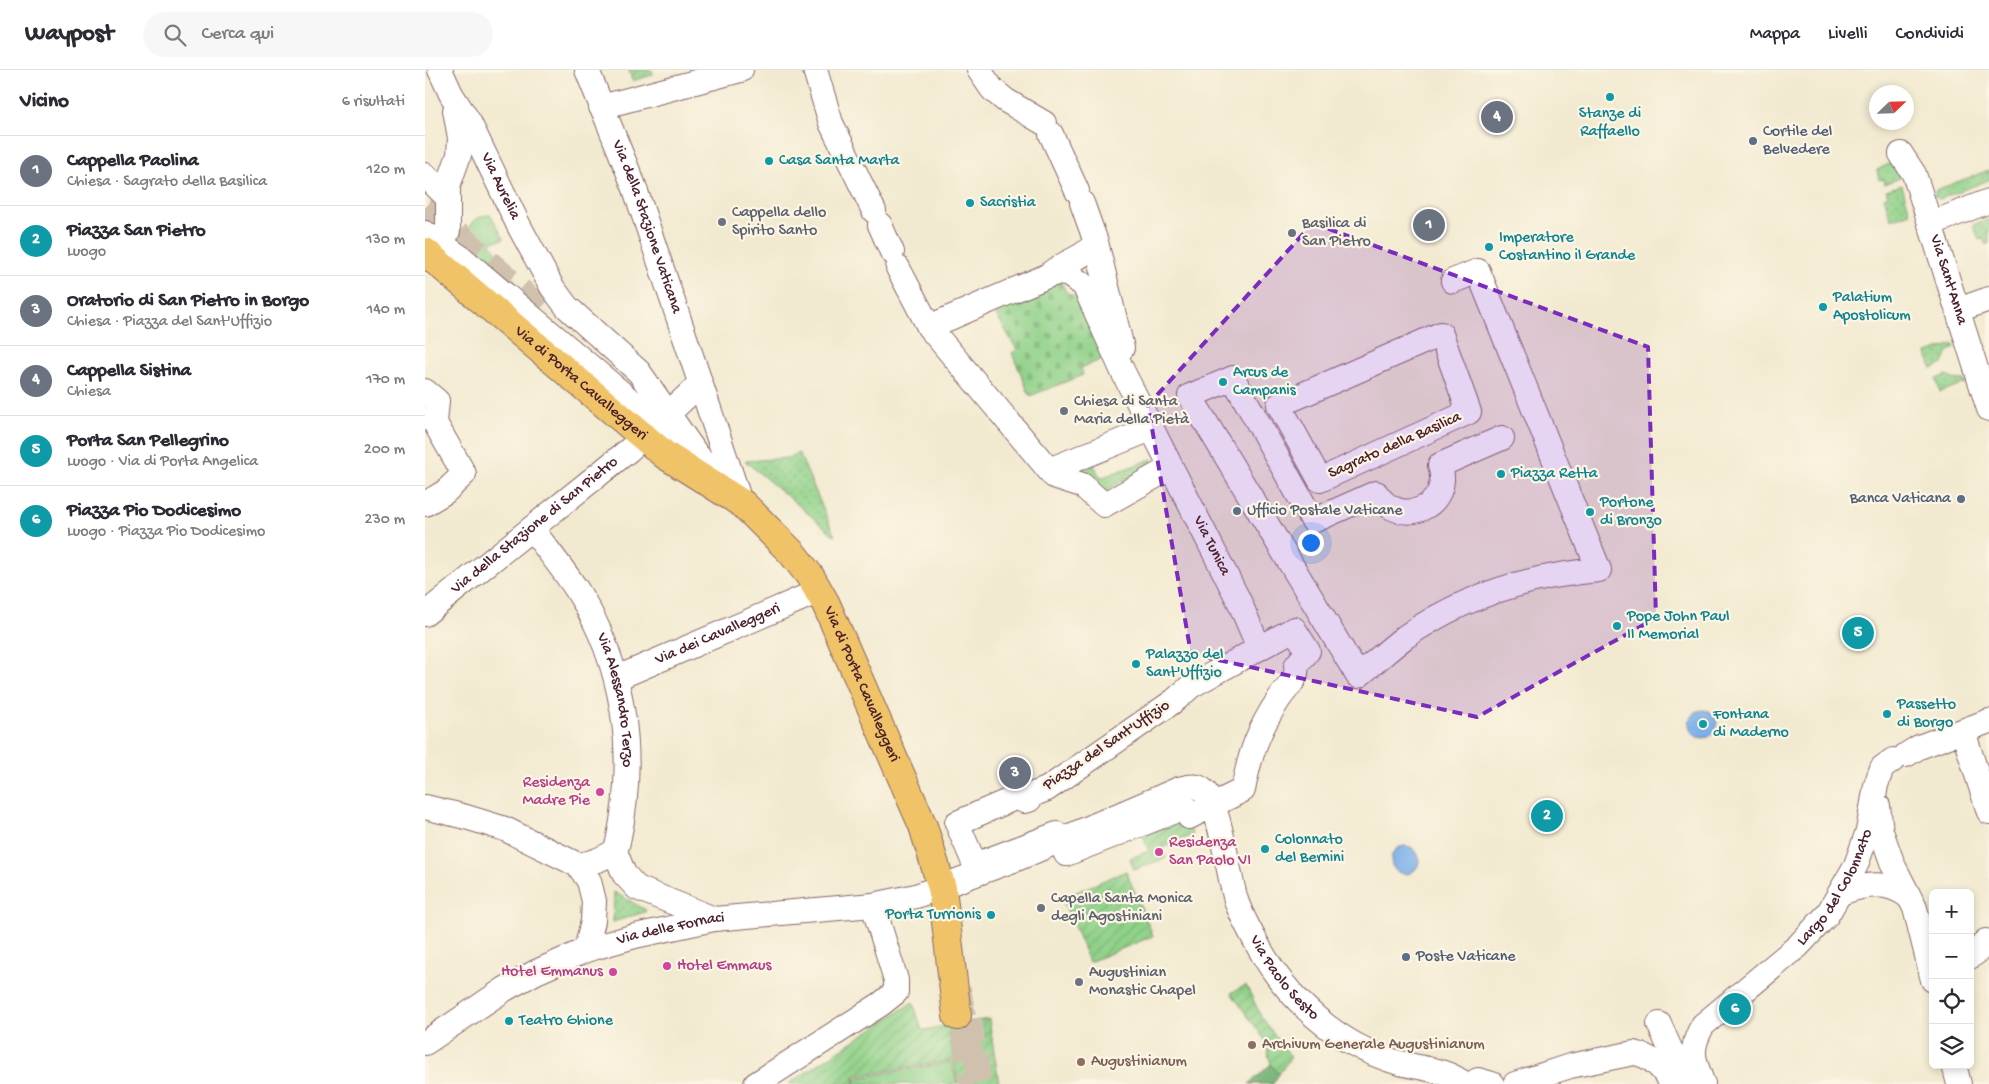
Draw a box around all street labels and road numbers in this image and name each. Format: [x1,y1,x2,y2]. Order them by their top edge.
street label: Via della Stazione Vaticana [607,137,686,317]
street label: Via Aurelia [475,149,525,224]
street label: Via Sant'Anna [1924,232,1971,328]
street label: Via di Porta Cavalleggeri [510,322,651,445]
street label: Sagrato della Basilica [1326,408,1466,484]
street label: Via della Stazione di San Pietro [447,453,622,599]
street label: Via Tunica [1188,512,1235,580]
street label: Via dei Cavalleggeri [652,599,784,670]
street label: Via di Porta Cavalleggeri [818,603,904,765]
street label: Via Alessandro Terzo [591,629,636,767]
street label: Piazza del Sant'Uffizio [1039,697,1174,796]
street label: Largo del Colonnato [1793,827,1877,950]
street label: Via delle Fornaci [614,909,725,950]
street label: Via Paolo Sesto [1244,932,1323,1025]

